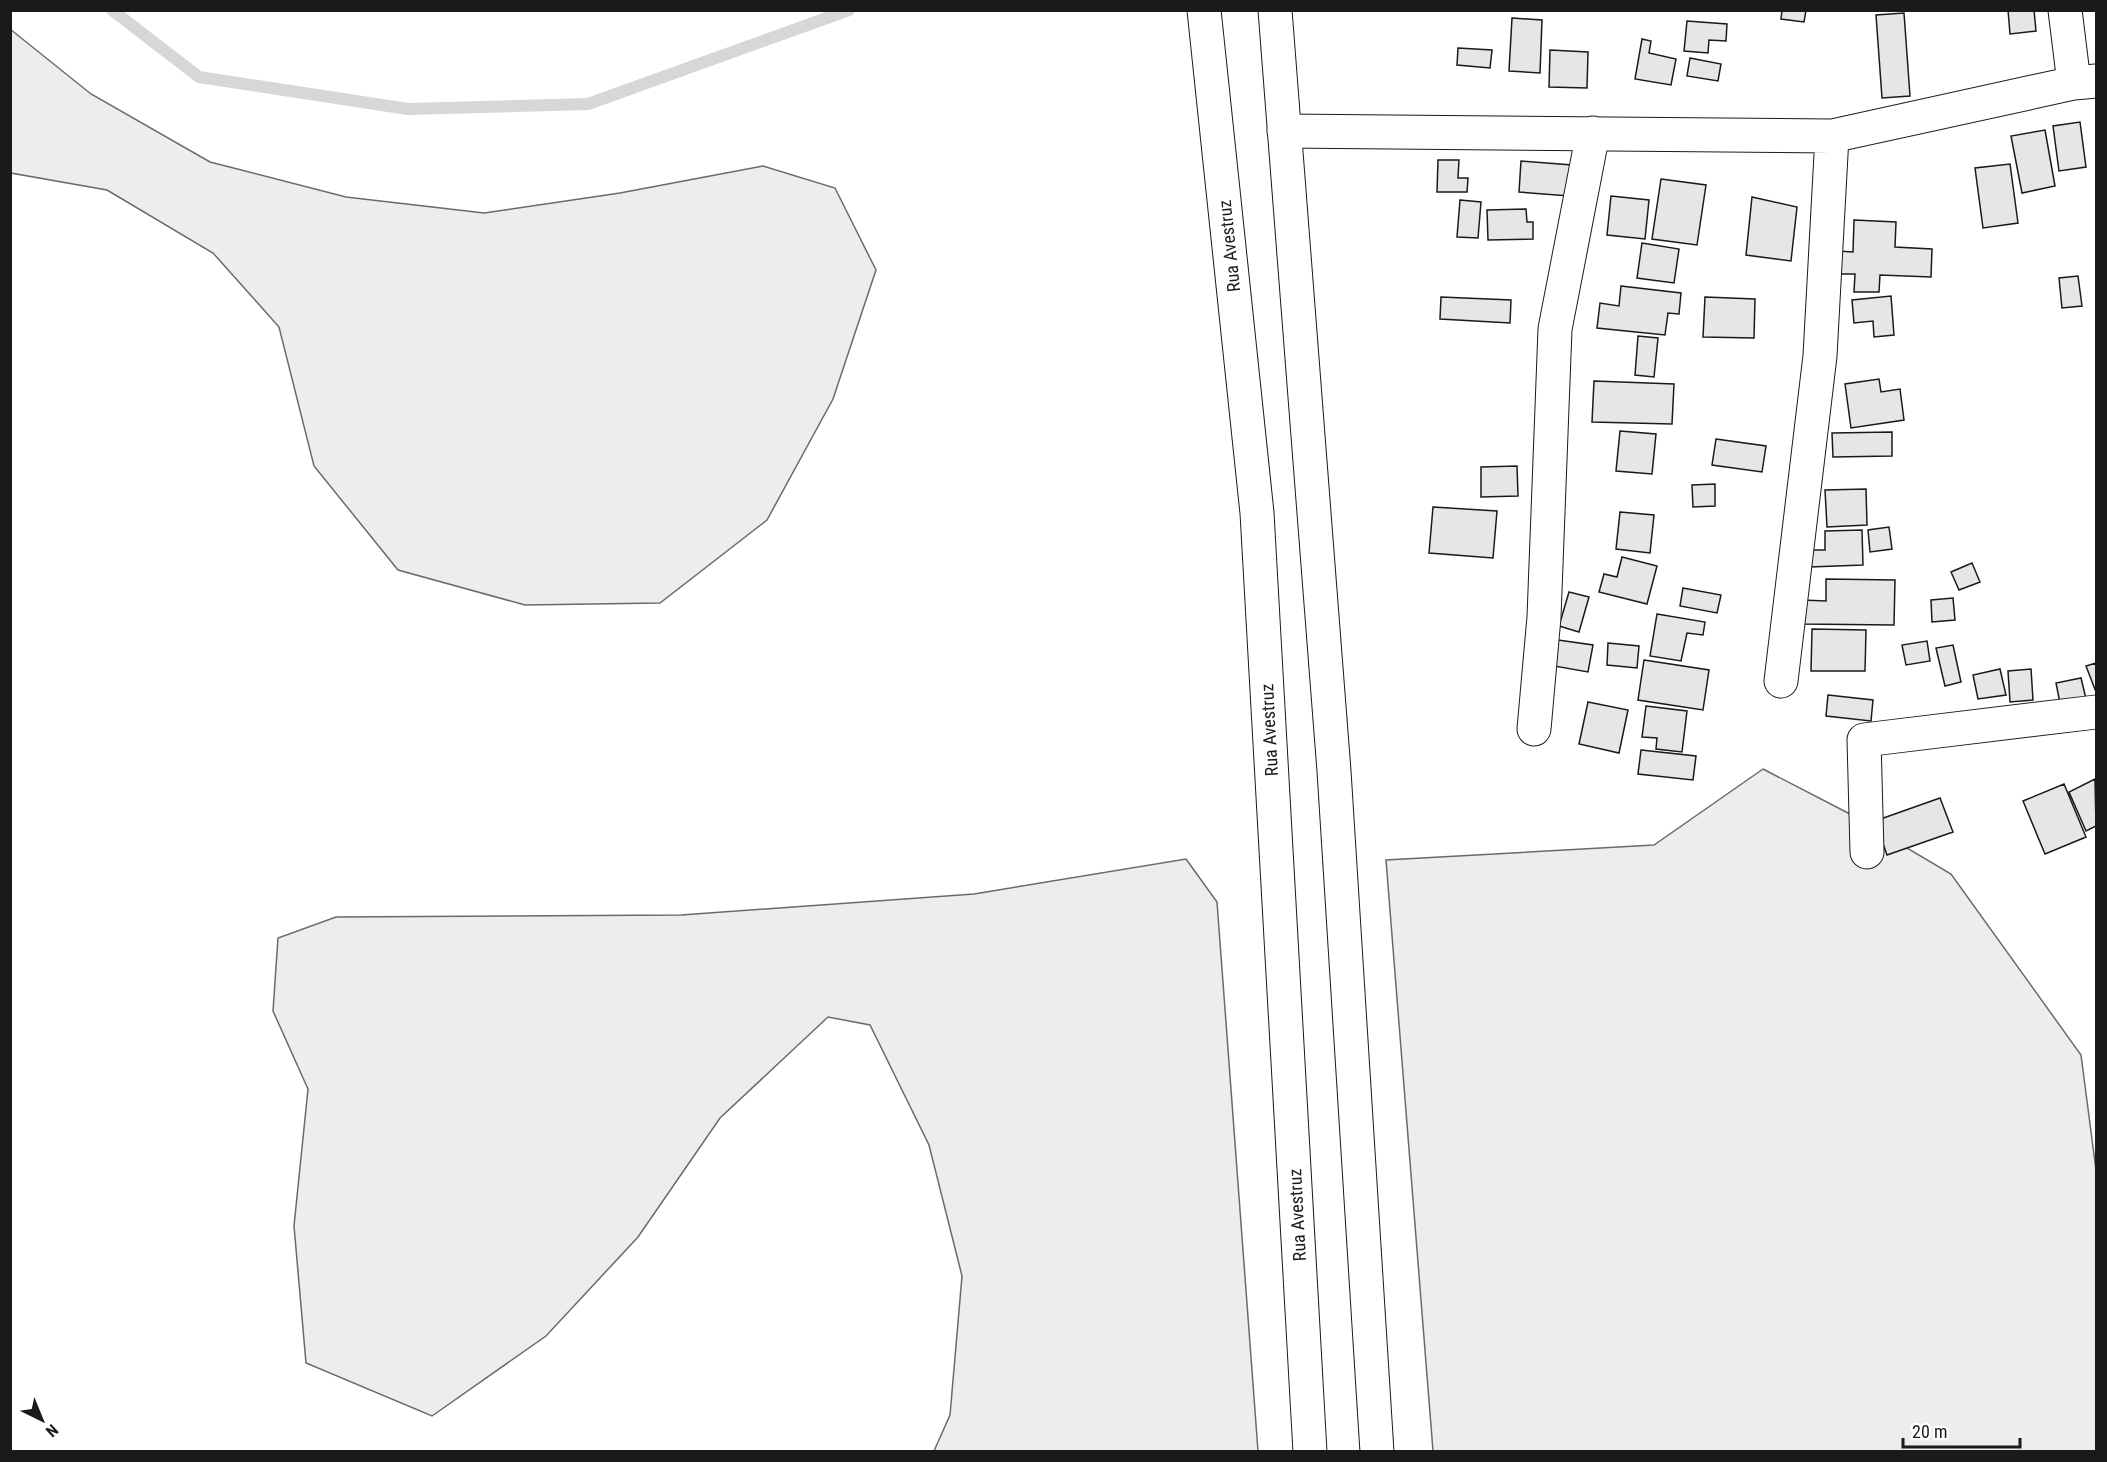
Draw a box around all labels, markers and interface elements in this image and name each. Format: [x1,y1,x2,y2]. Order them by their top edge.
street label: Rua Avestruz [1214,199,1244,293]
street label: Rua Avestruz [1256,683,1282,777]
street label: Rua Avestruz [1284,1168,1310,1262]
north arrow [12,1390,72,1450]
scale bar [1903,1411,2020,1449]
text: N [42,1420,62,1441]
text: 20 m [1912,1421,1947,1442]

